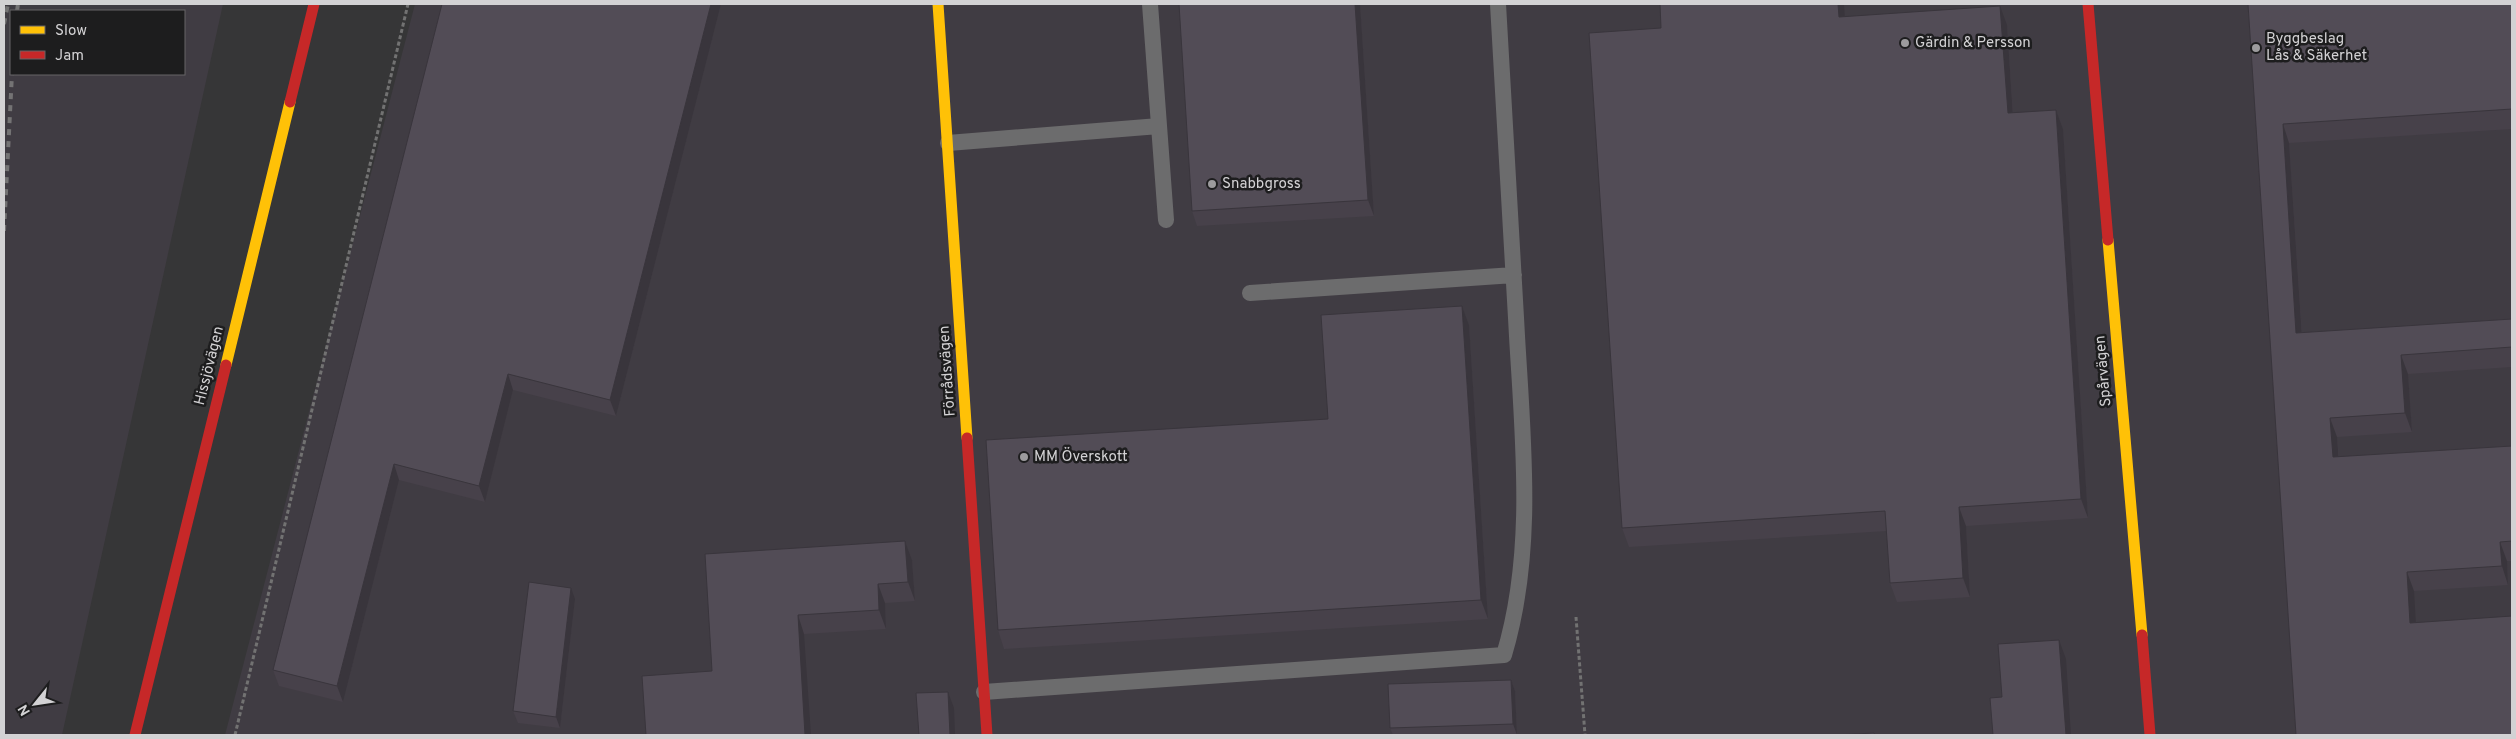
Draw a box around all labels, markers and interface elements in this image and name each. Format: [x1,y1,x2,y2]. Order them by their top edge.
legend [10,10,185,75]
text: Slow [55,22,87,41]
place label: Byggbeslag Lås & Säkerhet [2266,30,2367,66]
place label: Gärdin & Persson [1915,34,2031,53]
marker: Gärdin & Persson [1899,37,1911,49]
marker: Byggbeslag Lås & Säkerhet [2250,42,2262,54]
text: Jam [55,47,84,66]
place label: Snabbgross [1222,175,1301,194]
marker: Snabbgross [1206,178,1218,190]
street label: Hissjövägen [191,325,229,407]
street label: Förrådsvägen [935,325,961,417]
street label: Spårvägen [2091,334,2117,408]
place label: MM Överskott [1034,447,1128,467]
marker: MM Överskott [1018,451,1030,463]
north arrow [10,679,60,729]
text: N [15,701,35,718]

